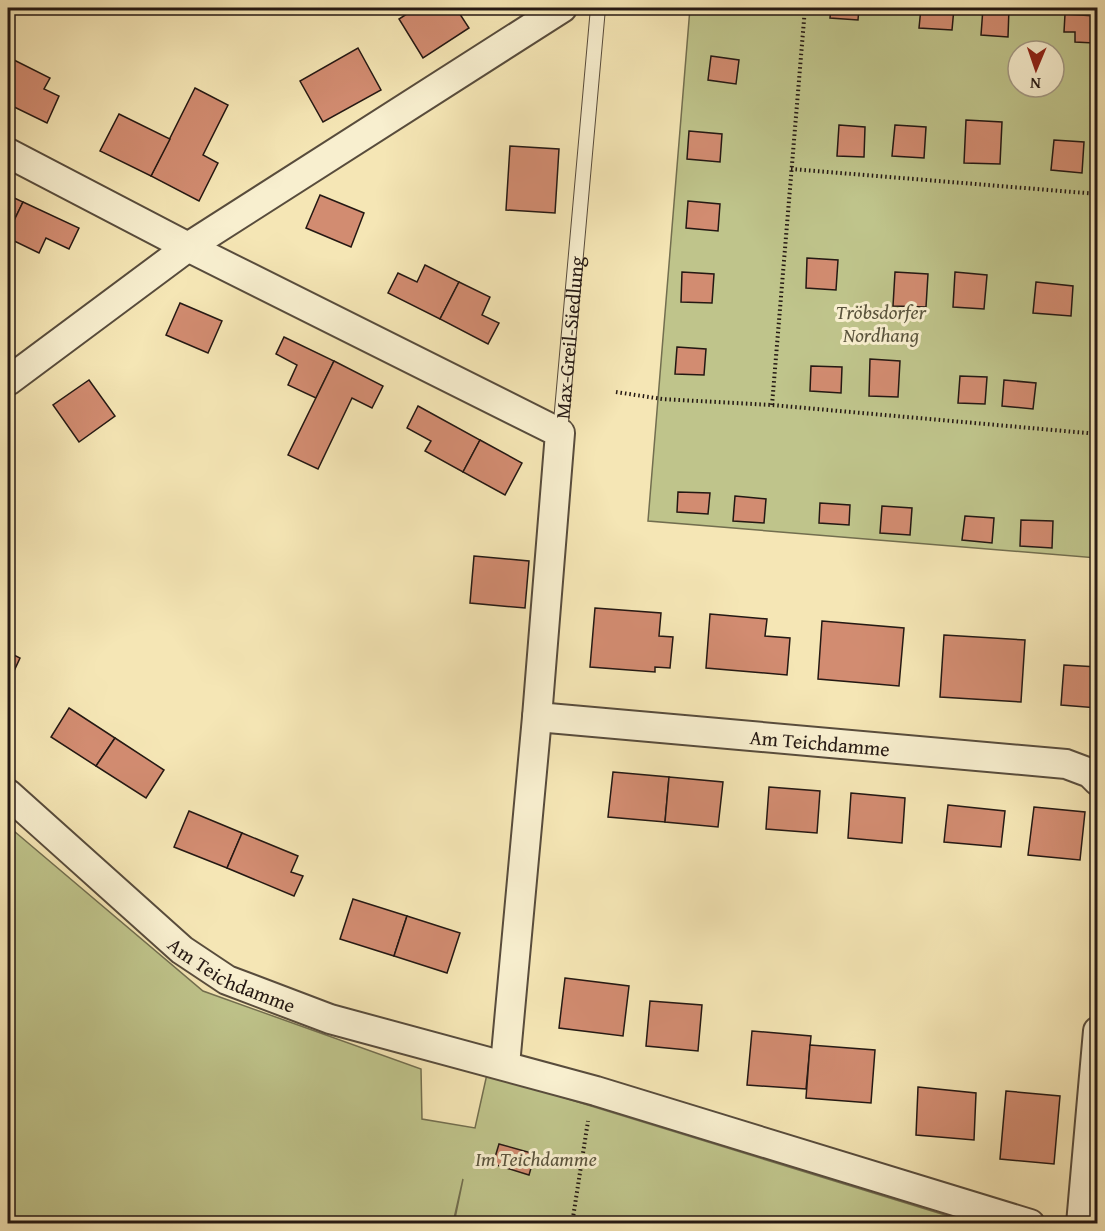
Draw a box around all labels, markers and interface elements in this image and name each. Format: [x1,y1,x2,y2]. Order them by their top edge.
north arrow [1006,39,1066,99]
text: N [1029,72,1041,96]
street label: Max-Greil-Siedlung [547,255,590,420]
park label: Tröbsdorfer Nordhang [836,297,927,349]
street label: Am Teichdamme [749,721,891,763]
street label: Am Teichdamme [162,930,300,1019]
park label: Im Teichdamme [475,1144,597,1173]

